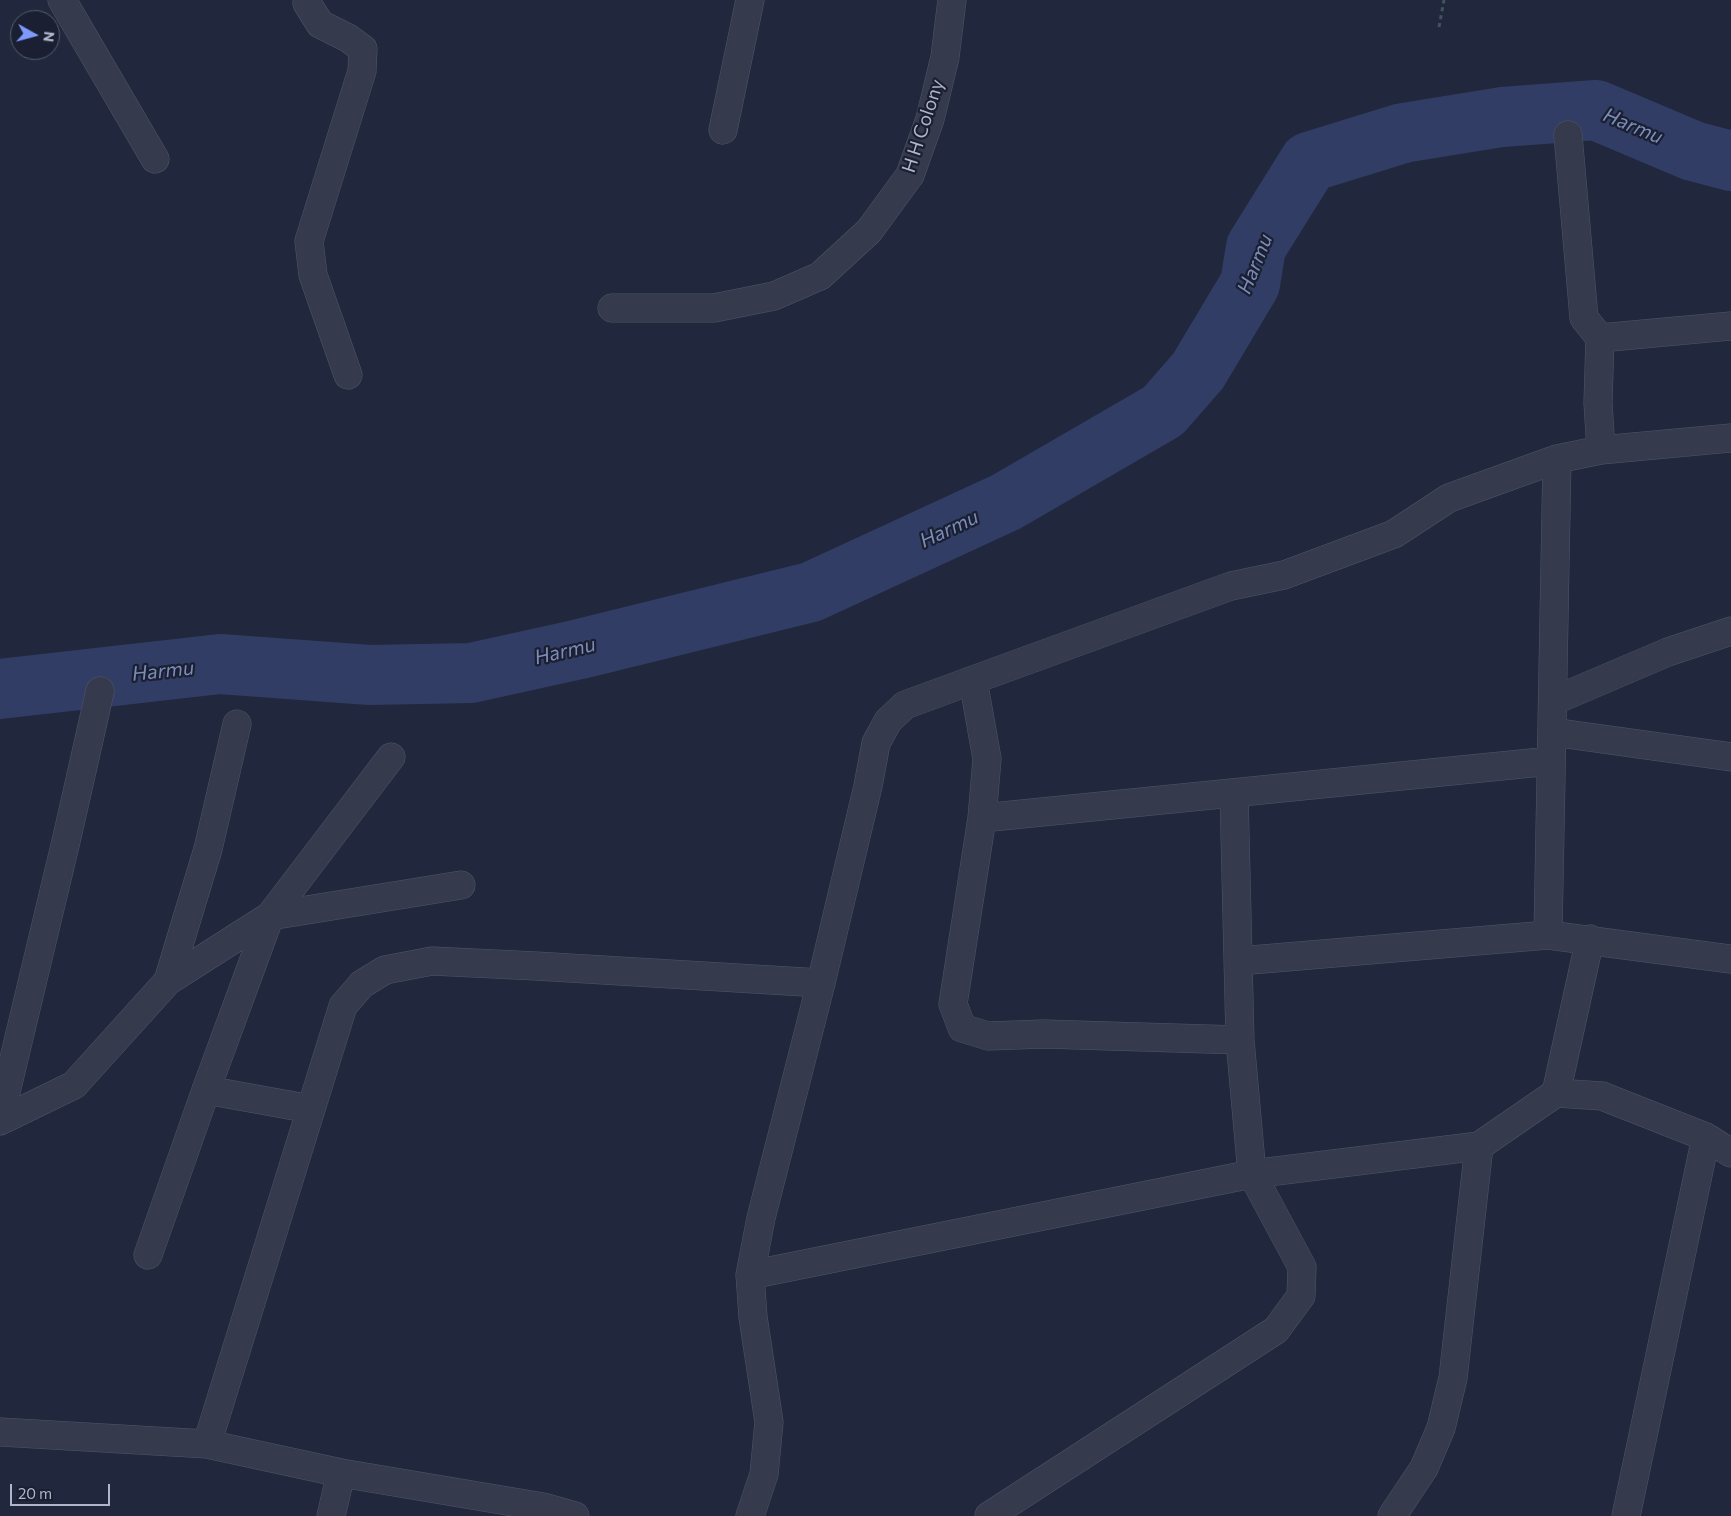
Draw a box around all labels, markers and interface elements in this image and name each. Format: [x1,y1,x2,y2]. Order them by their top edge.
north arrow [10,10,60,60]
text: N [40,31,58,43]
street label: H H Colony [897,76,949,176]
water label: Harmu [1600,103,1666,149]
water label: Harmu [1232,231,1278,297]
water label: Harmu [916,505,982,553]
water label: Harmu [532,632,598,670]
water label: Harmu [131,656,195,686]
scale bar [12,1474,112,1506]
text: 20 m [18,1484,52,1502]

